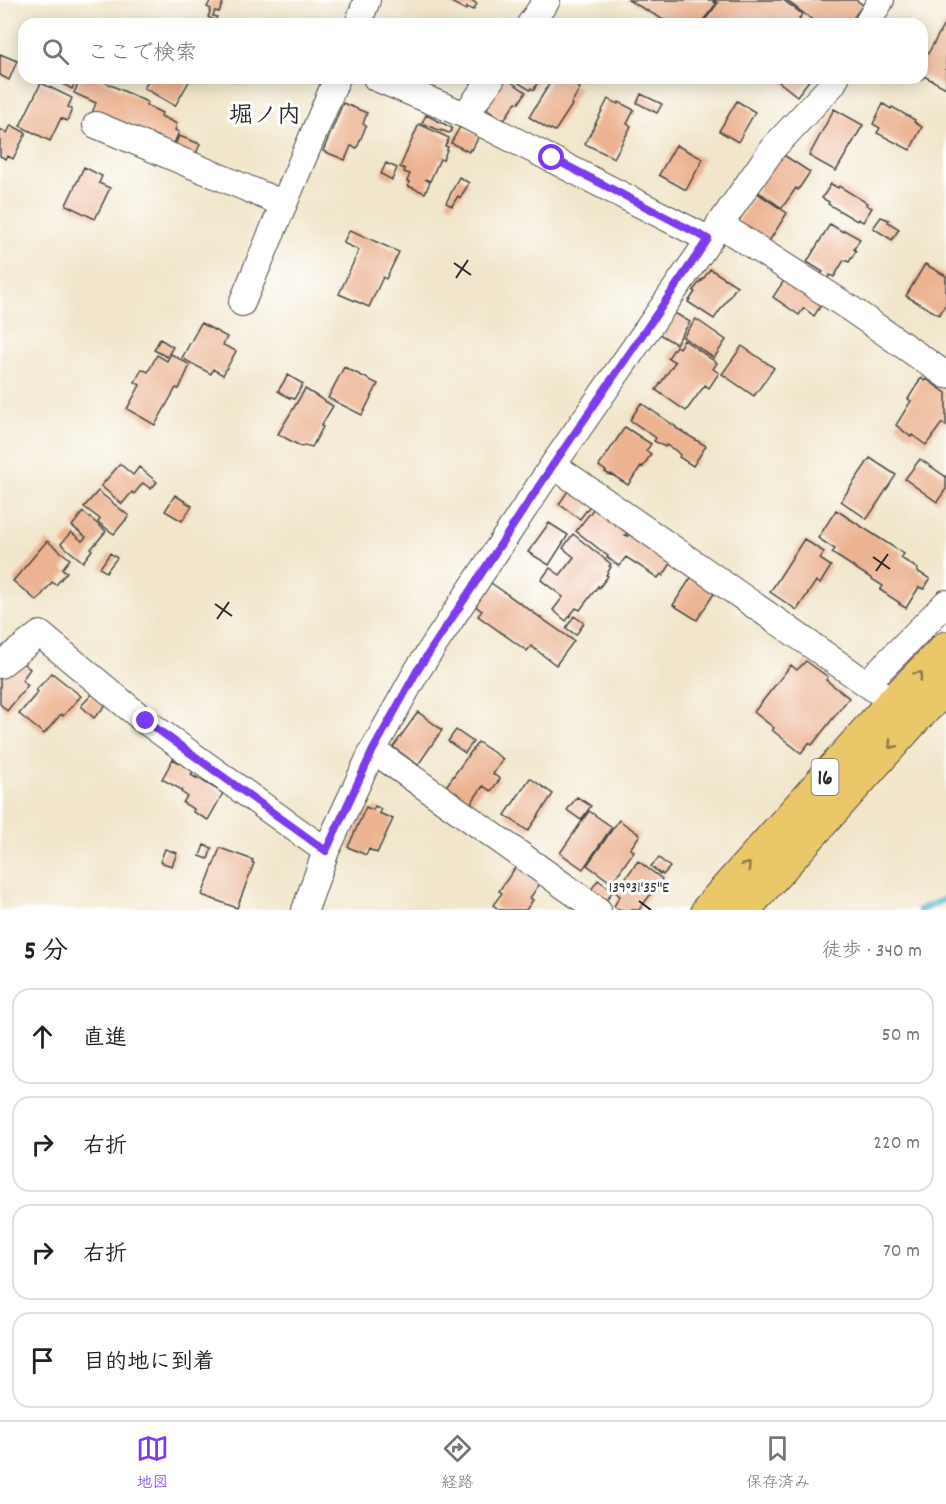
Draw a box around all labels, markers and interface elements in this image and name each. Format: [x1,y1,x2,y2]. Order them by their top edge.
search box [18,18,928,84]
icon: search [39,35,72,68]
text: ここで検索 [87,39,197,70]
district label: 堀ノ内 [229,100,301,134]
route start [538,144,564,170]
one-way arrow [912,671,923,682]
route end [132,707,158,733]
one-way arrow [888,739,899,749]
road number: 16 [812,759,838,795]
one-way arrow [739,862,750,873]
text: 139°31'35"E [609,878,669,900]
text: 5 分 [24,934,68,971]
text: 徒歩 · 340 m [822,938,922,966]
icon: ahead [26,1020,59,1053]
text: 50 m [882,1022,920,1050]
text: 直進 [83,1024,127,1055]
icon: right [26,1128,59,1161]
text: 220 m [873,1130,920,1158]
text: 右折 [83,1132,127,1163]
icon: right [26,1236,59,1269]
text: 70 m [883,1238,920,1266]
text: 右折 [83,1240,127,1271]
icon: arrive [26,1344,59,1377]
text: 目的地に到着 [83,1348,215,1379]
tab: 地図 [136,1432,169,1495]
tab: 経路 [441,1432,474,1495]
tab: 保存済み [746,1432,810,1495]

